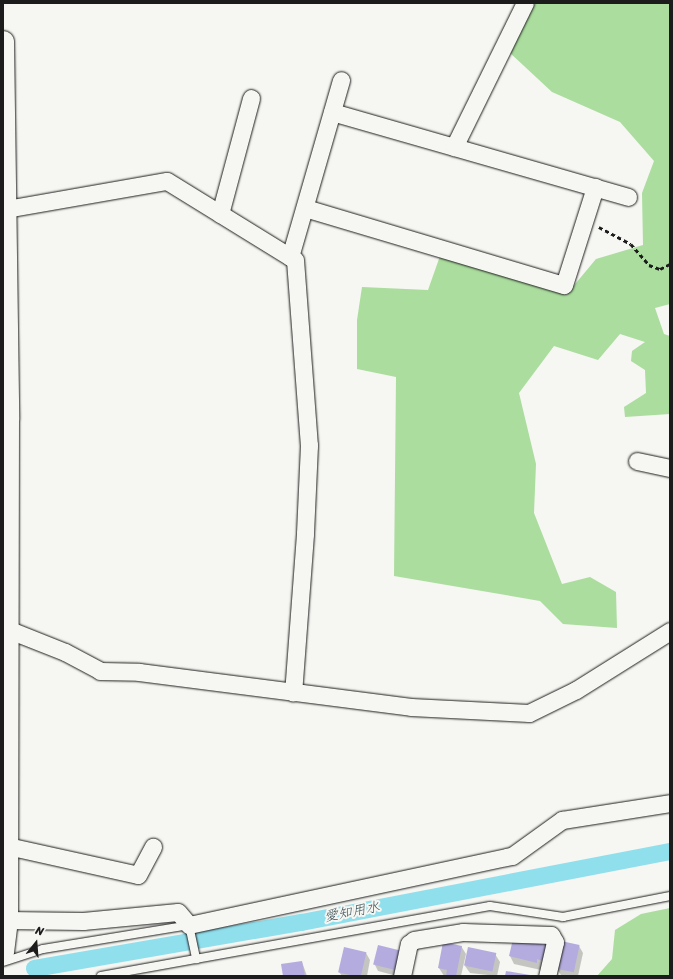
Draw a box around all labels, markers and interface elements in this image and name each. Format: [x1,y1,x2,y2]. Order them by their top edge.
water label: 愛知用水 [323,898,381,926]
text: N [33,921,46,941]
north arrow [16,923,56,963]

